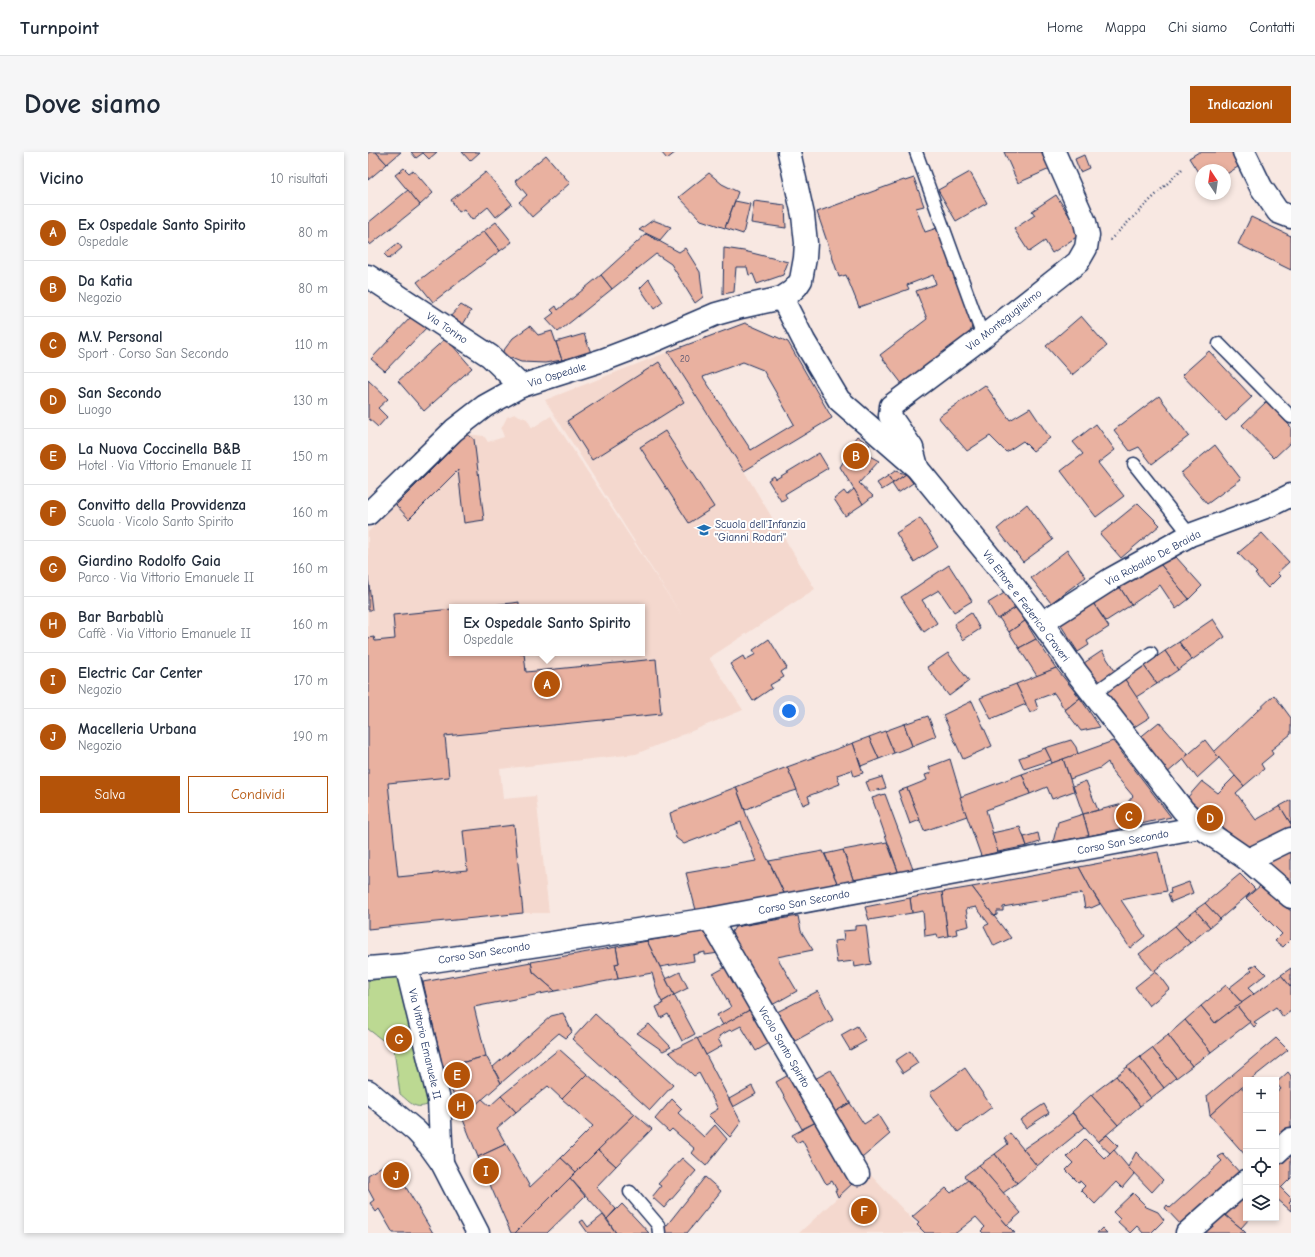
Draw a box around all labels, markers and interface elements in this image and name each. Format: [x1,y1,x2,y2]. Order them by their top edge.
text: Turnpoint [20,17,99,39]
text: Home [1047,19,1083,36]
text: Mappa [1105,19,1146,36]
text: Chi siamo [1168,19,1227,36]
text: Contatti [1249,19,1295,36]
button: Indicazioni [1190,86,1291,123]
text: Dove siamo [24,88,161,120]
north arrow [1195,164,1231,200]
text: Vicino [40,169,83,188]
text: 10 risultati [271,171,328,186]
text: Ex Ospedale Santo Spirito [78,216,246,234]
text: A [49,225,57,240]
text: 80 m [298,225,328,240]
text: Ospedale [78,234,128,249]
text: Da Katia [78,272,133,290]
text: B [49,281,57,296]
text: 80 m [298,281,328,296]
street label: Via Monteguglielmo [964,286,1044,354]
text: Negozio [78,290,122,305]
street label: Via Torino [424,309,470,347]
text: M.V. Personal [78,328,163,346]
text: C [49,337,57,352]
text: 110 m [295,337,328,352]
text: Sport · Corso San Secondo [78,346,229,361]
house number: 20 [680,354,690,364]
street label: Via Ospedale [526,360,588,390]
text: San Secondo [78,384,161,402]
text: D [49,393,57,408]
text: 130 m [293,393,328,408]
text: Luogo [78,402,112,417]
text: La Nuova Coccinella B&B [78,440,241,458]
pin: B [843,441,869,471]
text: E [49,449,57,464]
text: 150 m [293,449,328,464]
text: Hotel · Via Vittorio Emanuele II [78,458,252,473]
text: Convitto della Provvidenza [78,496,246,514]
text: F [49,505,57,520]
text: 160 m [293,505,328,520]
text: Scuola · Vicolo Santo Spirito [78,514,234,529]
place label: Scuola dell'Infanzia "Gianni Rodari" [715,518,806,544]
school or university icon: Scuola dell'Infanzia "Gianni Rodari" [696,522,712,538]
street label: Via Robaldo De Braida [1103,527,1203,589]
street label: Via Ettore e Federico Craveri [980,548,1072,664]
text: Giardino Rodolfo Gaia [78,552,221,570]
text: G [48,561,58,576]
text: 160 m [293,561,328,576]
text: Parco · Via Vittorio Emanuele II [78,570,254,585]
popup [449,604,645,656]
text: Bar Barbablù [78,608,164,626]
text: Ex Ospedale Santo Spirito [463,614,631,632]
text: H [48,617,58,632]
text: 160 m [293,617,328,632]
text: Caffè · Via Vittorio Emanuele II [78,626,251,641]
text: Ospedale [463,632,513,647]
text: Electric Car Center [78,664,202,682]
pin: A [534,669,560,699]
text: I [50,673,56,688]
text: 170 m [294,673,328,688]
text: Negozio [78,682,122,697]
your location [779,701,799,721]
text: Macelleria Urbana [78,720,197,738]
text: J [50,729,56,744]
text: 190 m [293,729,328,744]
text: Negozio [78,738,122,753]
button: Salva [40,776,180,813]
button: Condividi [188,776,328,813]
pin: C [1116,801,1142,831]
pin: D [1197,803,1223,833]
street label: Corso San Secondo [1076,827,1170,857]
street label: Corso San Secondo [757,887,851,917]
street label: Corso San Secondo [437,939,531,967]
street label: Via Vittorio Emanuele II [406,987,444,1101]
street label: Vicolo Santo Spirito [755,1004,813,1090]
pin: G [386,1024,412,1054]
pin: E [444,1060,470,1090]
map controls [1243,1077,1279,1221]
button: + [1243,1077,1279,1113]
pin: H [448,1091,474,1121]
button: − [1243,1113,1279,1149]
button: locate [1243,1149,1279,1185]
pin: I [473,1156,499,1186]
pin: J [383,1160,409,1190]
button: layers [1243,1185,1279,1221]
pin: F [851,1196,877,1226]

